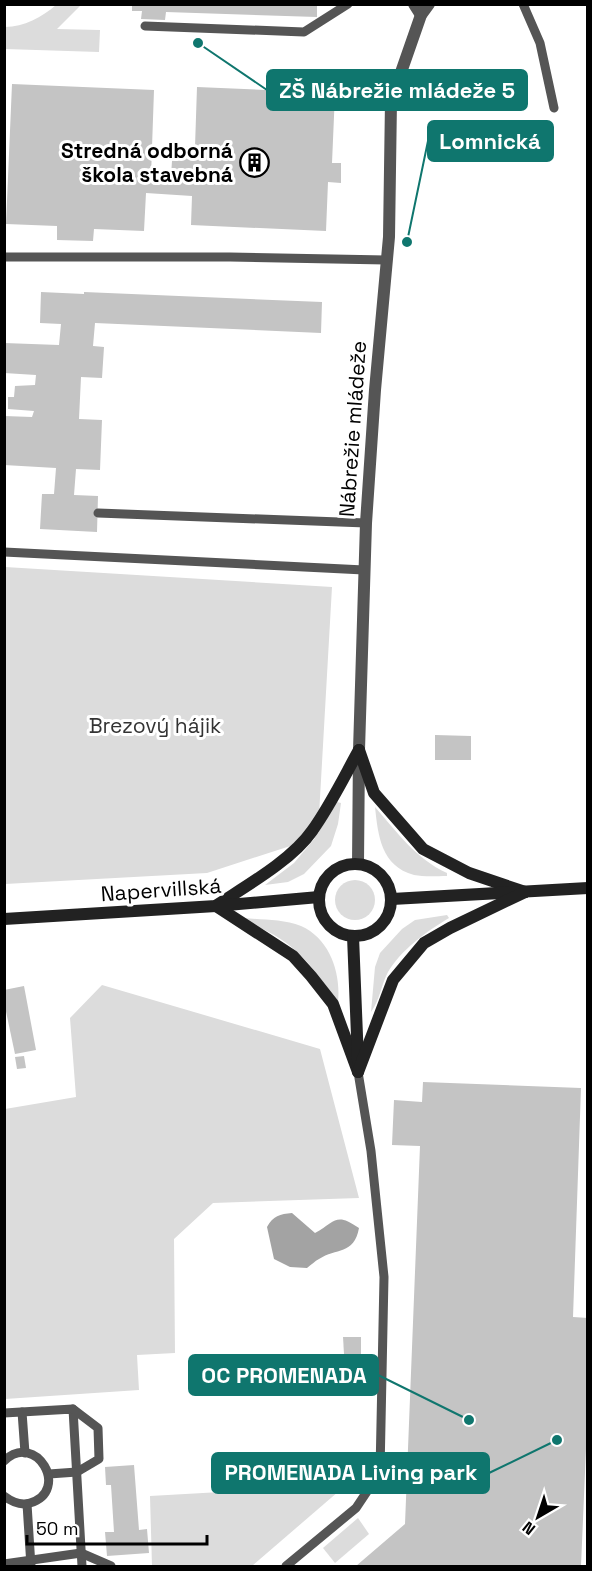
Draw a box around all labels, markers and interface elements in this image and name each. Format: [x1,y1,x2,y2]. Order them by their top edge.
callout: ZŠ Nábrežie mládeže 5 [267,70,527,110]
text: ZŠ Nábrežie mládeže 5 [279,76,515,104]
callout: Lomnická [428,121,553,161]
text: Lomnická [439,127,541,155]
place label: Stredná odborná škola stavebná [61,137,233,188]
building icon: Stredná odborná škola stavebná [238,147,270,179]
street label: Nábrežie mládeže [333,340,372,518]
park label: Brezový hájik [89,712,221,739]
street label: Napervillská [100,872,222,907]
callout: OC PROMENADA [189,1355,378,1395]
text: OC PROMENADA [201,1361,367,1389]
callout: PROMENADA Living park [212,1453,489,1493]
text: PROMENADA Living park [225,1458,478,1486]
north arrow [508,1487,568,1547]
scale bar [27,1508,207,1546]
text: 50 m [36,1517,78,1540]
text: N [518,1517,540,1540]

